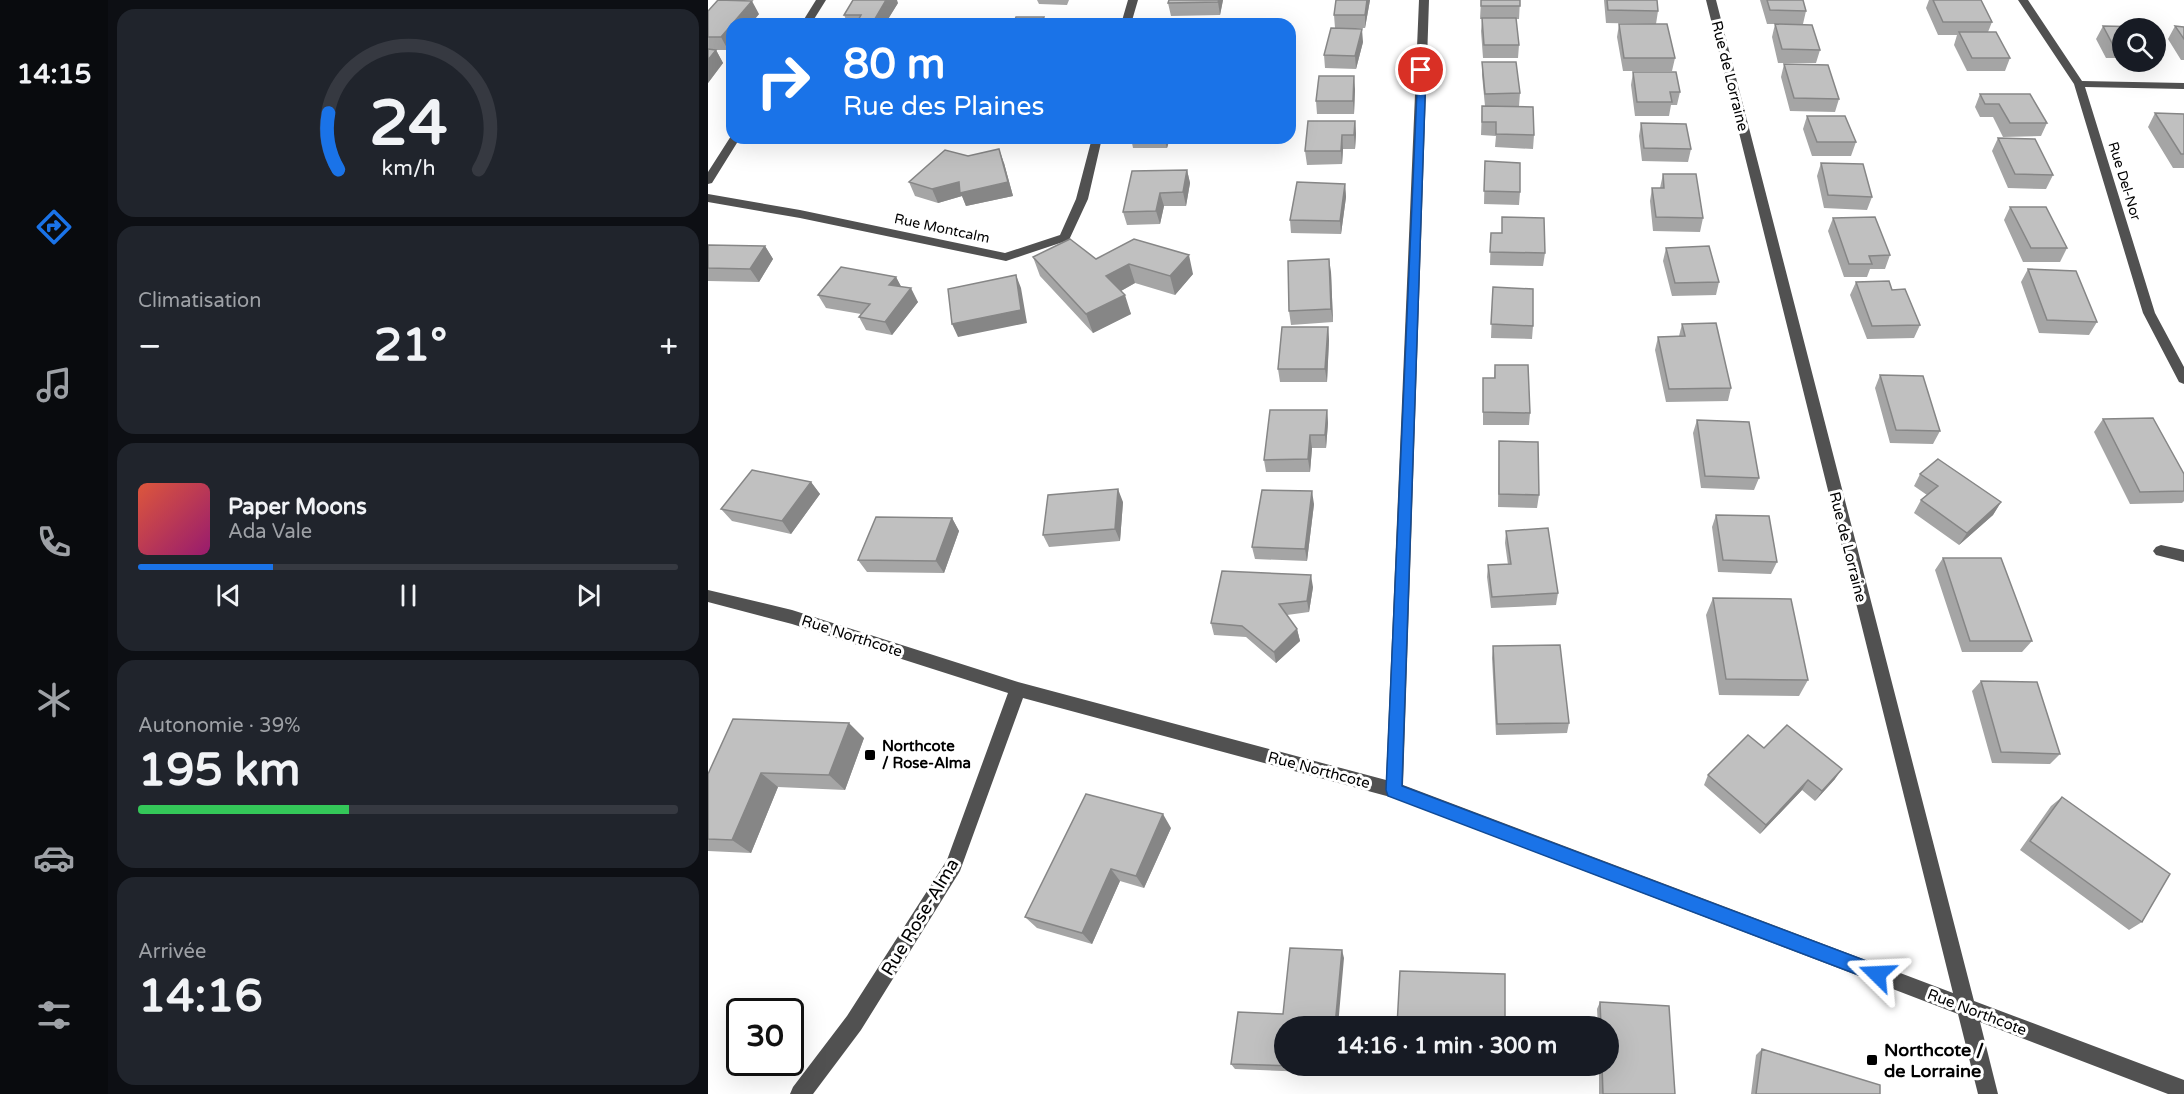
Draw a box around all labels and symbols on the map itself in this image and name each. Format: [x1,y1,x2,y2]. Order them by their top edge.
street label: Rue de Lorraine [1708,19,1752,133]
pin [1395,44,1446,95]
street label: Rue Del-Nor [2104,140,2145,223]
street label: Rue Montcalm [893,210,991,247]
street label: Rue de Lorraine [1826,490,1870,604]
street label: Rue Northcote [799,611,905,661]
place label: Northcote / Rose-Alma [882,737,971,772]
marker: Northcote / Rose-Alma [863,748,877,762]
street label: Rue Northcote [1266,748,1372,792]
street label: Rue Rose-Alma [876,854,964,980]
position arrow [1845,942,1909,1006]
street label: Rue Northcote [1925,985,2029,1039]
speed limit sign: 30 [726,998,804,1076]
place label: Northcote / de Lorraine [1884,1039,1984,1082]
marker: Northcote / de Lorraine [1865,1053,1879,1067]

